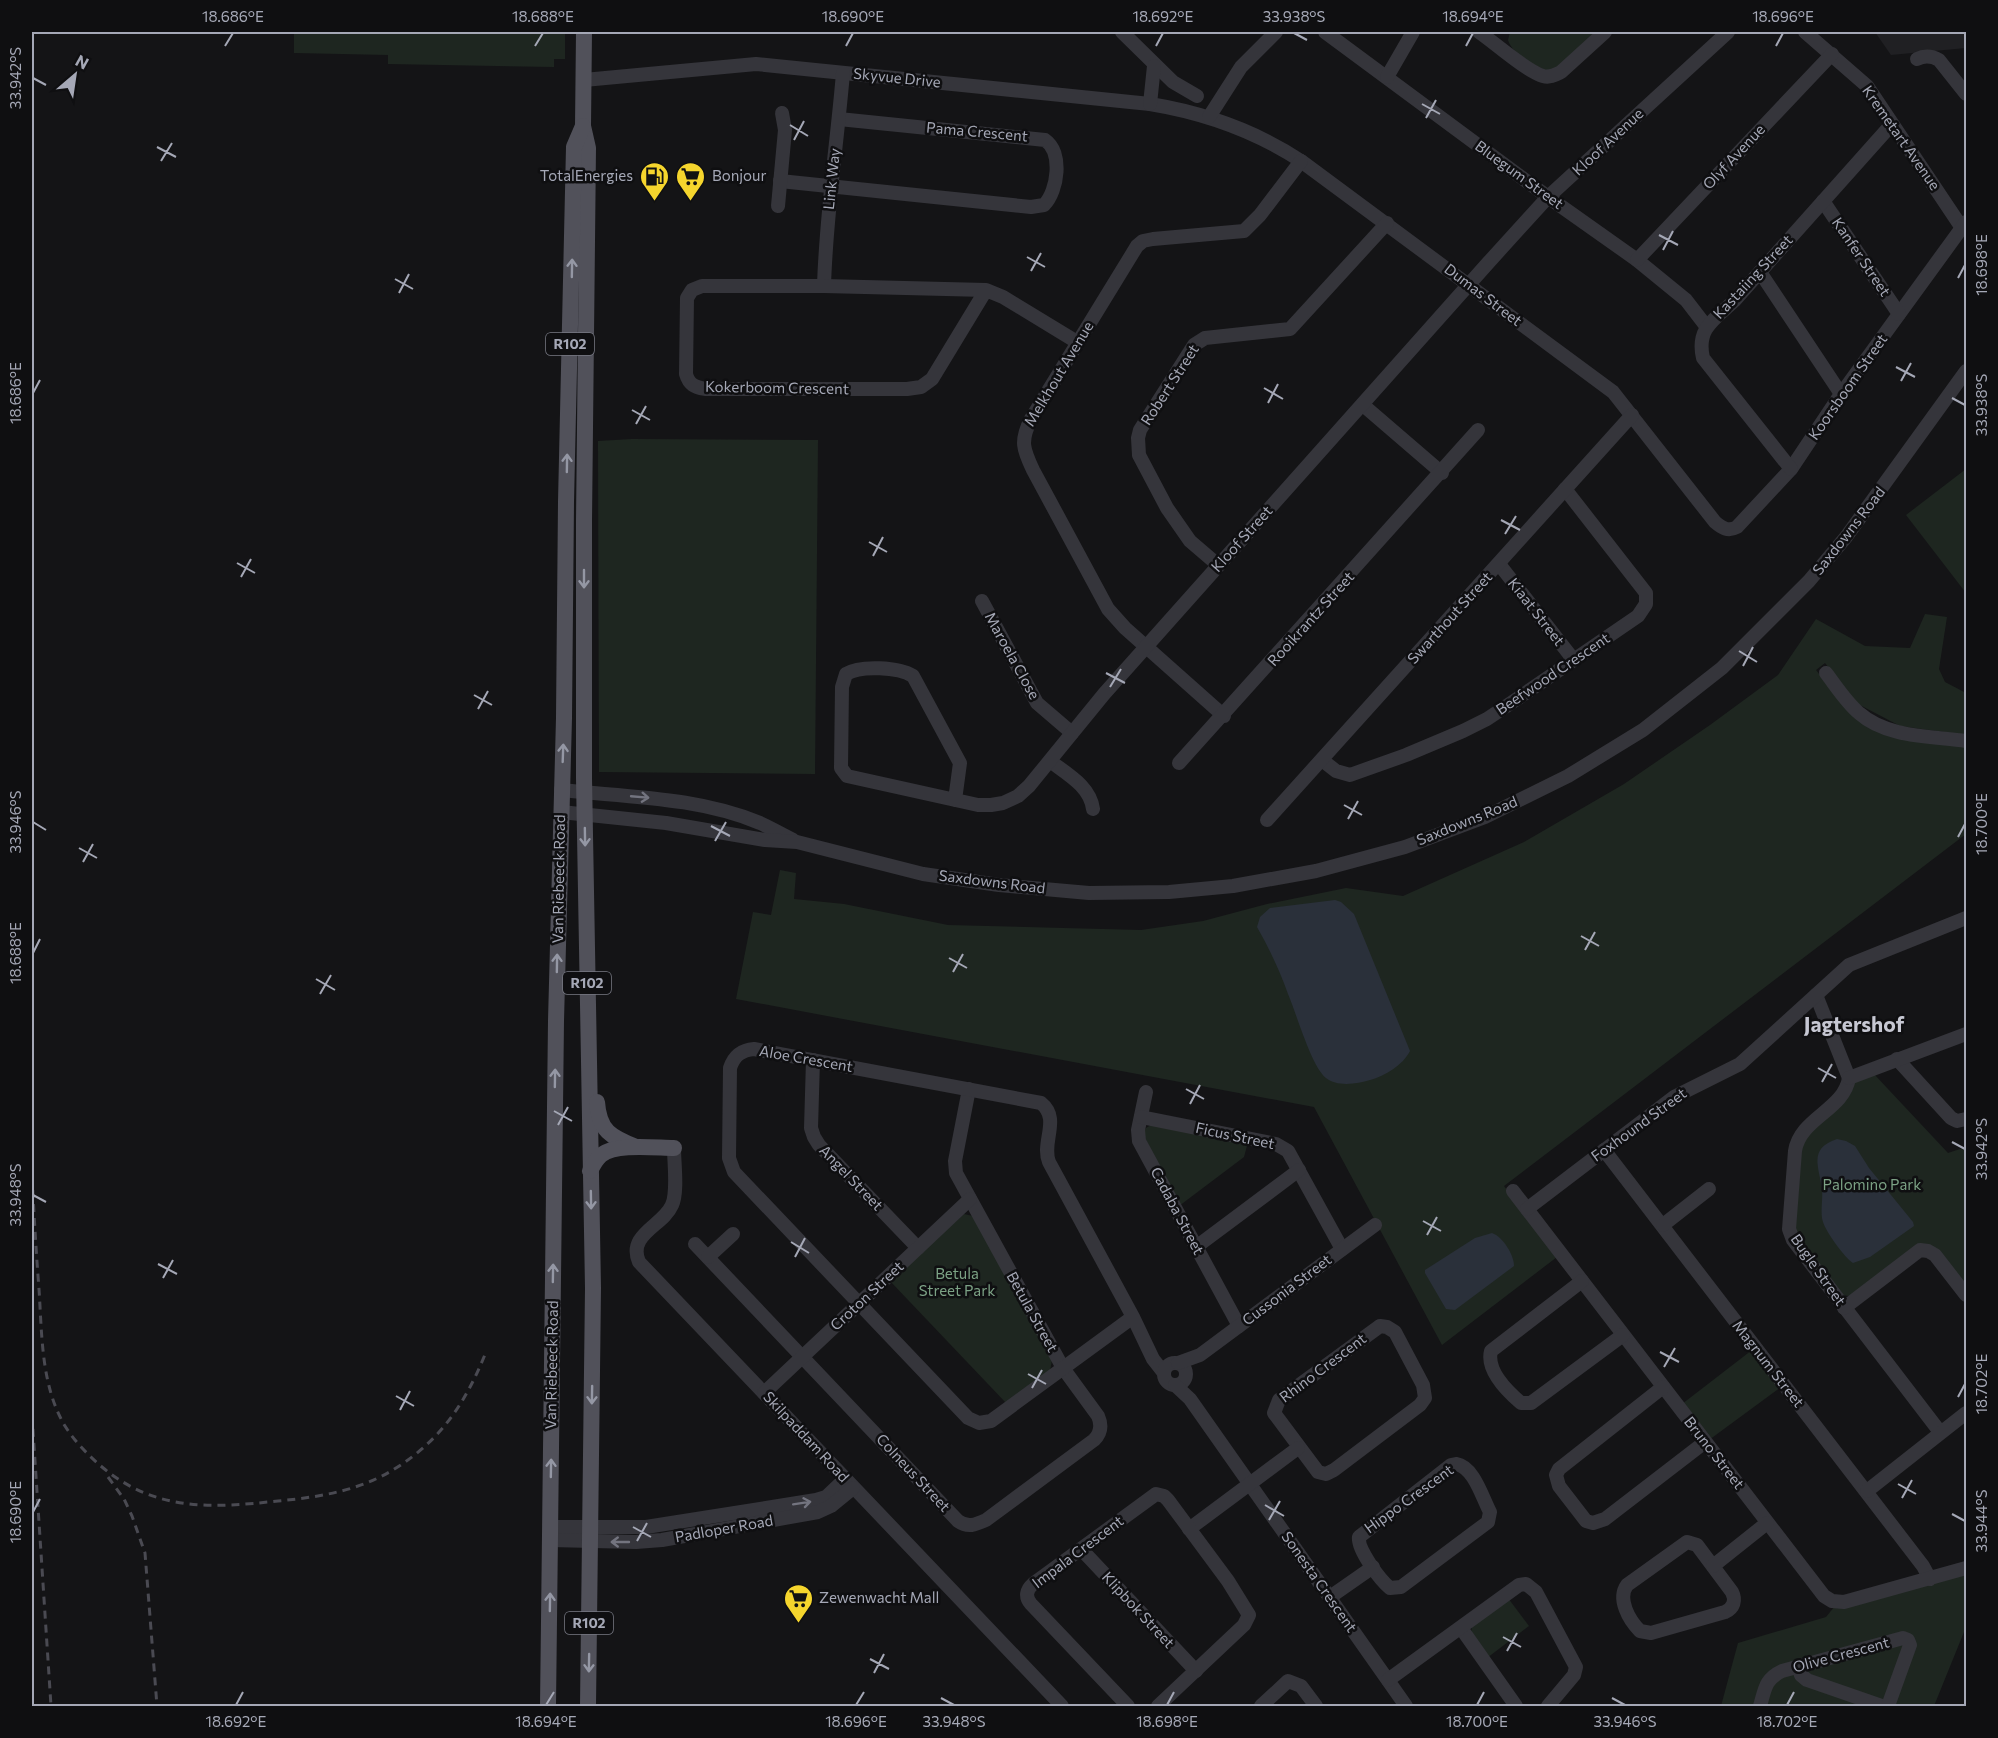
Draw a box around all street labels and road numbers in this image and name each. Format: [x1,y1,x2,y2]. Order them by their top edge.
street label: Skyvue Drive [853,63,942,91]
street label: Kremetart Avenue [1859,82,1945,193]
street label: Kloof Avenue [1568,104,1647,179]
street label: Pama Crescent [926,118,1029,144]
street label: Olyf Avenue [1699,120,1768,193]
street label: Bluegum Street [1472,136,1567,212]
street label: Link Way [819,147,843,211]
street label: Kanfer Street [1829,214,1895,299]
street label: Kastaiing Street [1709,231,1796,322]
street label: Dumas Street [1441,259,1526,329]
street label: Melkhout Avenue [1020,318,1097,429]
street label: Koorsboom Street [1804,330,1890,443]
road number: R102 [546,333,594,355]
street label: Robert Street [1136,341,1202,428]
street label: Kokerboom Crescent [705,377,849,397]
street label: Saxdowns Road [1808,483,1888,578]
street label: Kloof Street [1207,502,1276,575]
street label: Rooikrantz Street [1263,567,1357,669]
street label: Swarthout Street [1403,568,1495,667]
street label: Kiaat Street [1505,574,1569,649]
street label: Maroela Close [982,609,1044,702]
street label: Beefwood Crescent [1492,628,1613,718]
street label: Saxdowns Road [1414,792,1520,848]
street label: Van Riebeeck Road [548,814,568,944]
street label: Saxdowns Road [938,866,1046,896]
road number: R102 [563,972,611,994]
street label: Aloe Crescent [758,1041,854,1075]
street label: Foxhound Street [1587,1084,1690,1165]
street label: Ficus Street [1194,1118,1276,1152]
street label: Angel Street [816,1141,887,1214]
street label: Cadaba Street [1147,1164,1209,1257]
street label: Bugle Street [1788,1230,1850,1309]
street label: Cussonia Street [1238,1250,1334,1329]
street label: Croton Street [826,1257,907,1334]
street label: Betula Street [1003,1268,1062,1355]
street label: Van Riebeeck Road [541,1300,561,1430]
street label: Magnum Street [1729,1316,1808,1411]
street label: Rhino Crescent [1276,1329,1369,1406]
street label: Skilpaddam Road [760,1387,853,1485]
street label: Bruno Street [1681,1413,1749,1492]
street label: Colneus Street [873,1430,954,1515]
street label: Hippo Crescent [1360,1460,1456,1536]
street label: Padloper Road [673,1511,774,1546]
street label: Impala Crescent [1028,1511,1126,1591]
street label: Sonesta Crescent [1278,1528,1361,1635]
street label: Klipbok Street [1099,1567,1179,1651]
road number: R102 [565,1612,613,1634]
street label: Olive Crescent [1791,1633,1891,1676]

